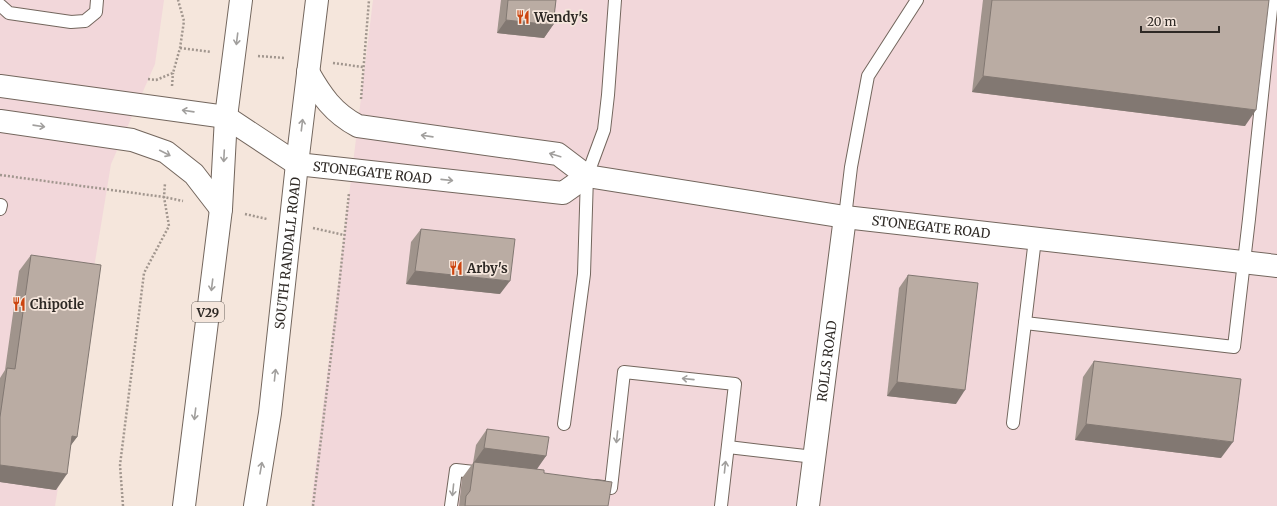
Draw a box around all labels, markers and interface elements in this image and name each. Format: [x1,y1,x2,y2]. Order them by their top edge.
scale bar [1141,8,1219,34]
restaurant icon: Wendy's [515,9,531,25]
place label: Wendy's [533,9,588,26]
text: 20 m [1147,14,1176,29]
one-way arrow [233,32,240,45]
one-way arrow [182,107,195,115]
one-way arrow [298,119,306,132]
one-way arrow [32,122,45,130]
one-way arrow [421,132,434,140]
one-way arrow [221,149,228,162]
one-way arrow [159,150,171,157]
one-way arrow [549,151,562,158]
street label: STONEGATE ROAD [312,157,433,187]
street label: SOUTH RANDALL ROAD [271,176,304,330]
one-way arrow [441,177,454,184]
street label: STONEGATE ROAD [871,212,992,242]
restaurant icon: Arby's [448,260,464,276]
place label: Arby's [466,260,508,277]
one-way arrow [208,278,216,291]
restaurant icon: Chipotle [11,296,27,312]
place label: Chipotle [30,296,84,313]
road number: V29 [192,302,224,322]
street label: ROLLS ROAD [813,319,840,403]
one-way arrow [271,369,278,382]
one-way arrow [682,375,695,383]
one-way arrow [192,407,199,420]
one-way arrow [613,430,621,443]
one-way arrow [257,461,265,474]
one-way arrow [722,461,729,474]
one-way arrow [449,483,457,496]

